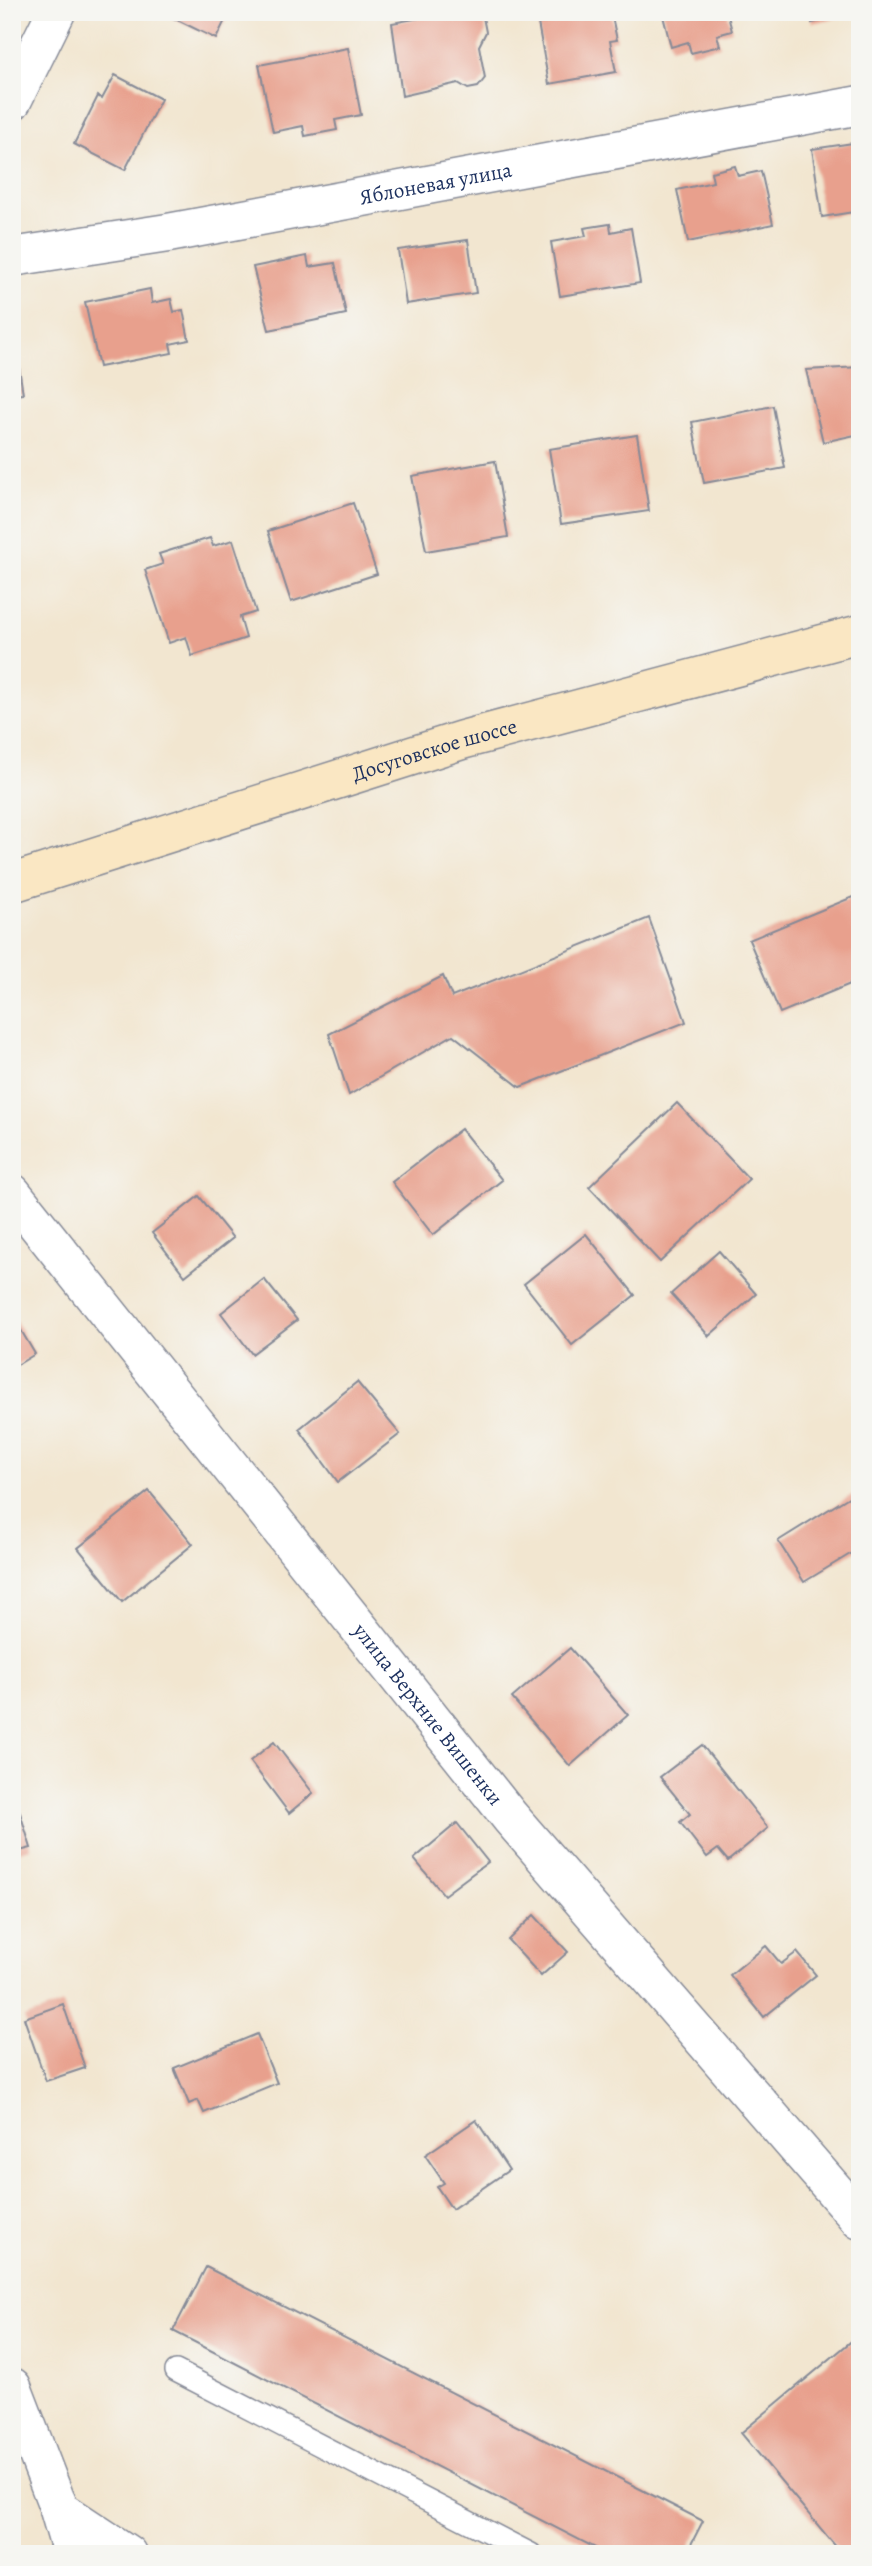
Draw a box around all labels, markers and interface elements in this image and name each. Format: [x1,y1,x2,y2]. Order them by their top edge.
street label: Яблоневая улица [357,156,514,211]
street label: Досуговское шоссе [348,712,520,788]
street label: улица Верхние Вишенки [346,1617,509,1811]

